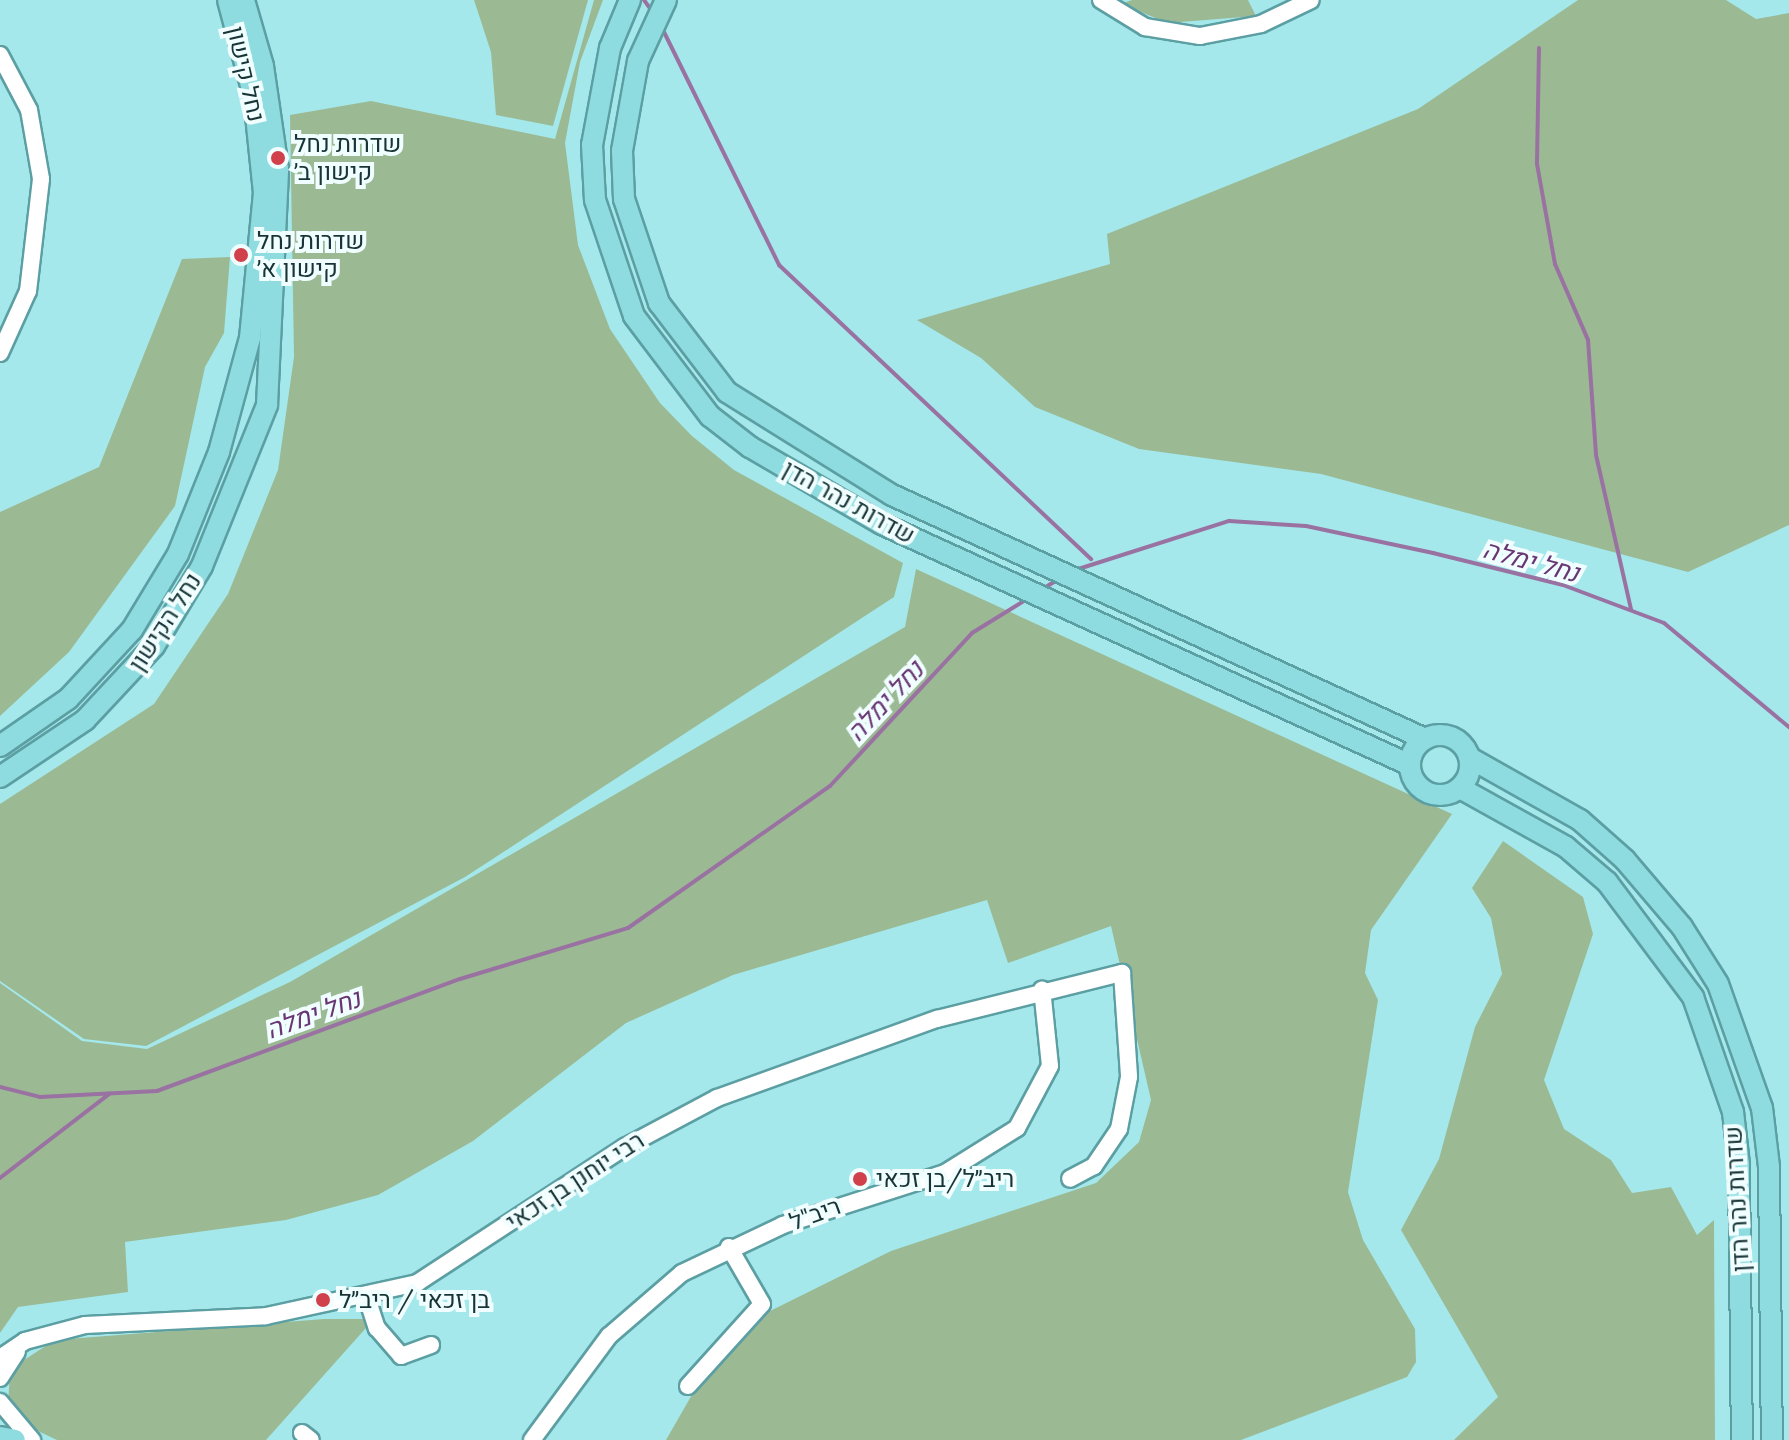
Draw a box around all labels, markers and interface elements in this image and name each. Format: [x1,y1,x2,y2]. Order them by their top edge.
street label: נחל קישון [221,23,271,125]
place label: שדרות נחל קישון ב׳ [294,130,401,186]
marker: שדרות נחל קישון ב׳ [269,149,287,167]
place label: שדרות נחל קישון א׳ [257,227,364,283]
marker: שדרות נחל קישון א׳ [232,246,250,264]
street label: שדרות נהר הדן [778,454,920,550]
water label: נחל ימלה [1479,533,1583,589]
street label: נחל הקישון [123,568,207,676]
water label: נחל ימלה [840,654,930,748]
water label: נחל ימלה [261,983,365,1045]
street label: שדרות נהר הדן [1719,1125,1755,1273]
street label: רבי יוחנן בן זכאי [501,1126,649,1236]
place label: ריב״ל/בן זכאי [876,1165,1014,1193]
marker: ריב״ל/בן זכאי [851,1170,869,1188]
street label: ריב"ל [786,1192,844,1236]
place label: בן זכאי / ריב״ל [339,1286,490,1314]
marker: בן זכאי / ריב״ל [314,1291,332,1309]

